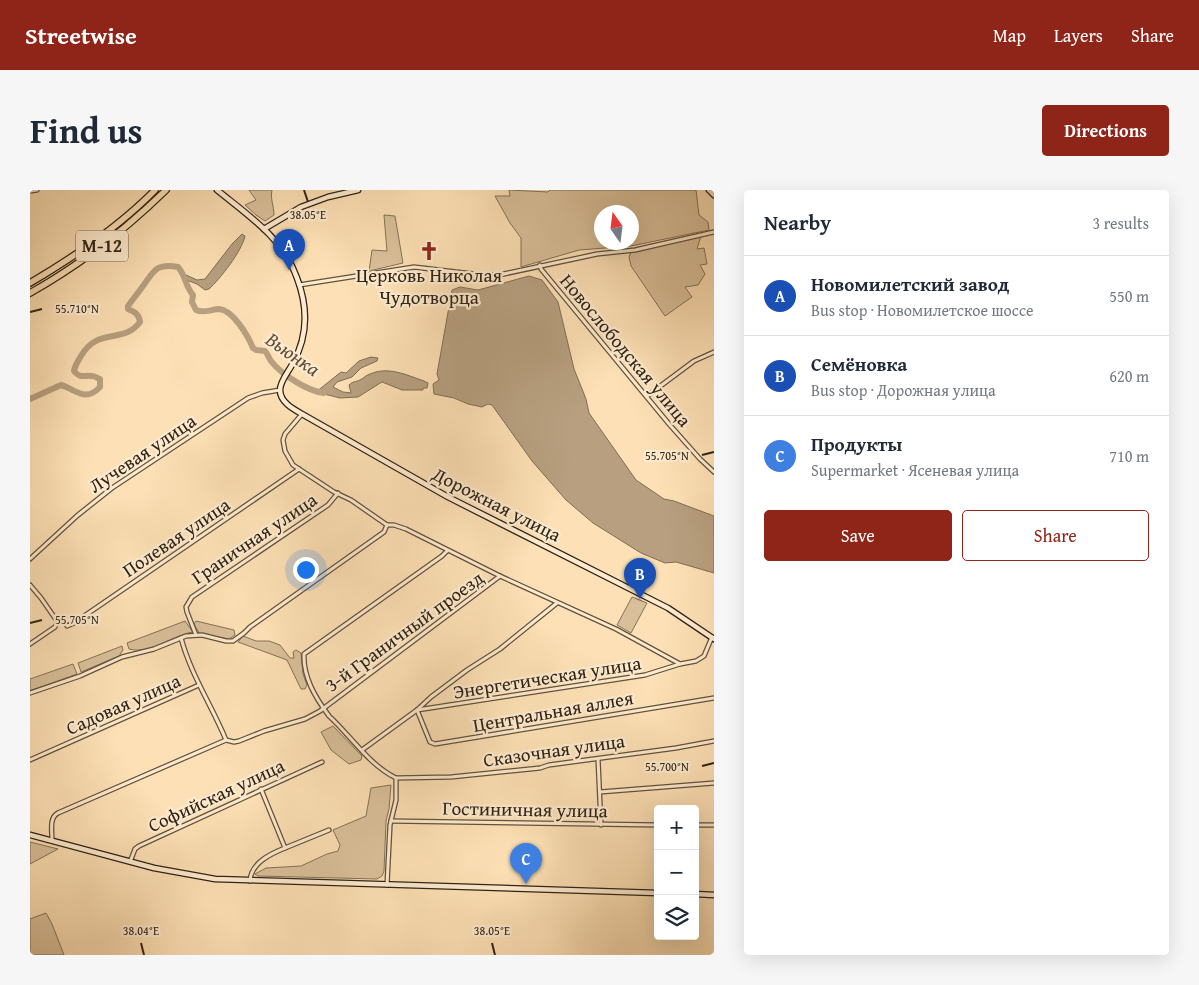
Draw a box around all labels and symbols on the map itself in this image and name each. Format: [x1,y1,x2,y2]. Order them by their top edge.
north arrow [594,205,639,250]
text: 38.05°E [290,206,326,223]
pin: A [273,229,305,270]
road number: М-12 [76,230,128,262]
church icon: Церковь Николая Чудотворца [418,240,440,262]
place label: Церковь Николая Чудотворца [356,261,502,311]
street label: Новослободская улица [554,267,698,433]
text: 55.710°N [55,300,99,317]
water label: Вьюнка [259,324,327,383]
street label: Лучевая улица [83,407,201,499]
text: 55.705°N [645,447,689,464]
street label: Дорожная улица [427,459,566,548]
street label: Граничная улица [186,486,322,590]
street label: Полевая улица [116,491,236,583]
your location [293,557,319,583]
pin: B [624,558,656,599]
street label: 3-й Граничный проезд [319,564,489,698]
text: 55.705°N [55,611,99,628]
street label: Энергетическая улица [451,648,643,706]
street label: Садовая улица [61,666,185,742]
street label: Центральная аллея [471,683,636,739]
street label: Сказочная улица [481,726,627,774]
street label: Софийская улица [143,751,289,839]
text: 55.700°N [645,758,689,775]
street label: Гостиничная улица [442,794,608,824]
pin: C [510,843,542,884]
text: 38.04°E [123,922,159,939]
text: 38.05°E [474,922,510,939]

